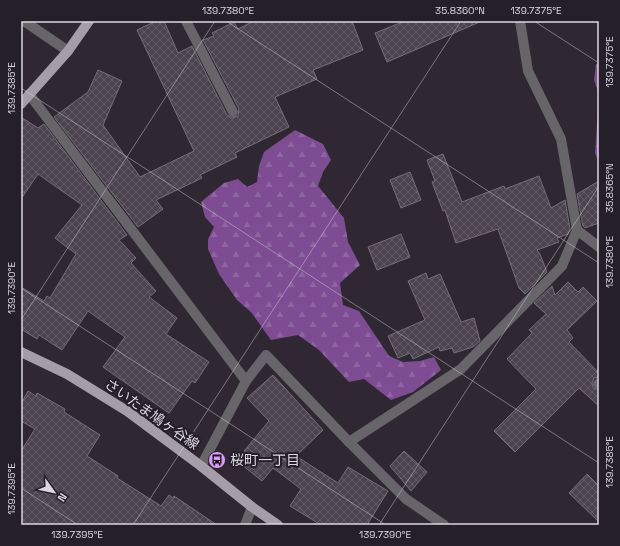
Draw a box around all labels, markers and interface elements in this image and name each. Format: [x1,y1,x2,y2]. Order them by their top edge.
text: 139.7380°E [202,4,254,17]
text: 35.8360°N [435,4,485,17]
text: 139.7375°E [510,4,562,17]
text: 139.7375°E [603,36,616,88]
text: 139.7385°E [5,62,18,114]
text: 35.8365°N [603,163,616,213]
text: 139.7380°E [603,236,616,288]
text: 139.7390°E [5,262,18,314]
street label: さいたま鳩ヶ谷線 [101,375,203,453]
text: 139.7385°E [603,436,616,488]
bus stop icon: 桜町一丁目 [207,450,227,470]
place label: 桜町一丁目 [230,451,300,469]
text: 139.7395°E [5,463,18,515]
north arrow [34,472,74,512]
text: N [55,491,70,504]
text: 139.7395°E [51,528,103,541]
text: 139.7390°E [359,528,411,541]

